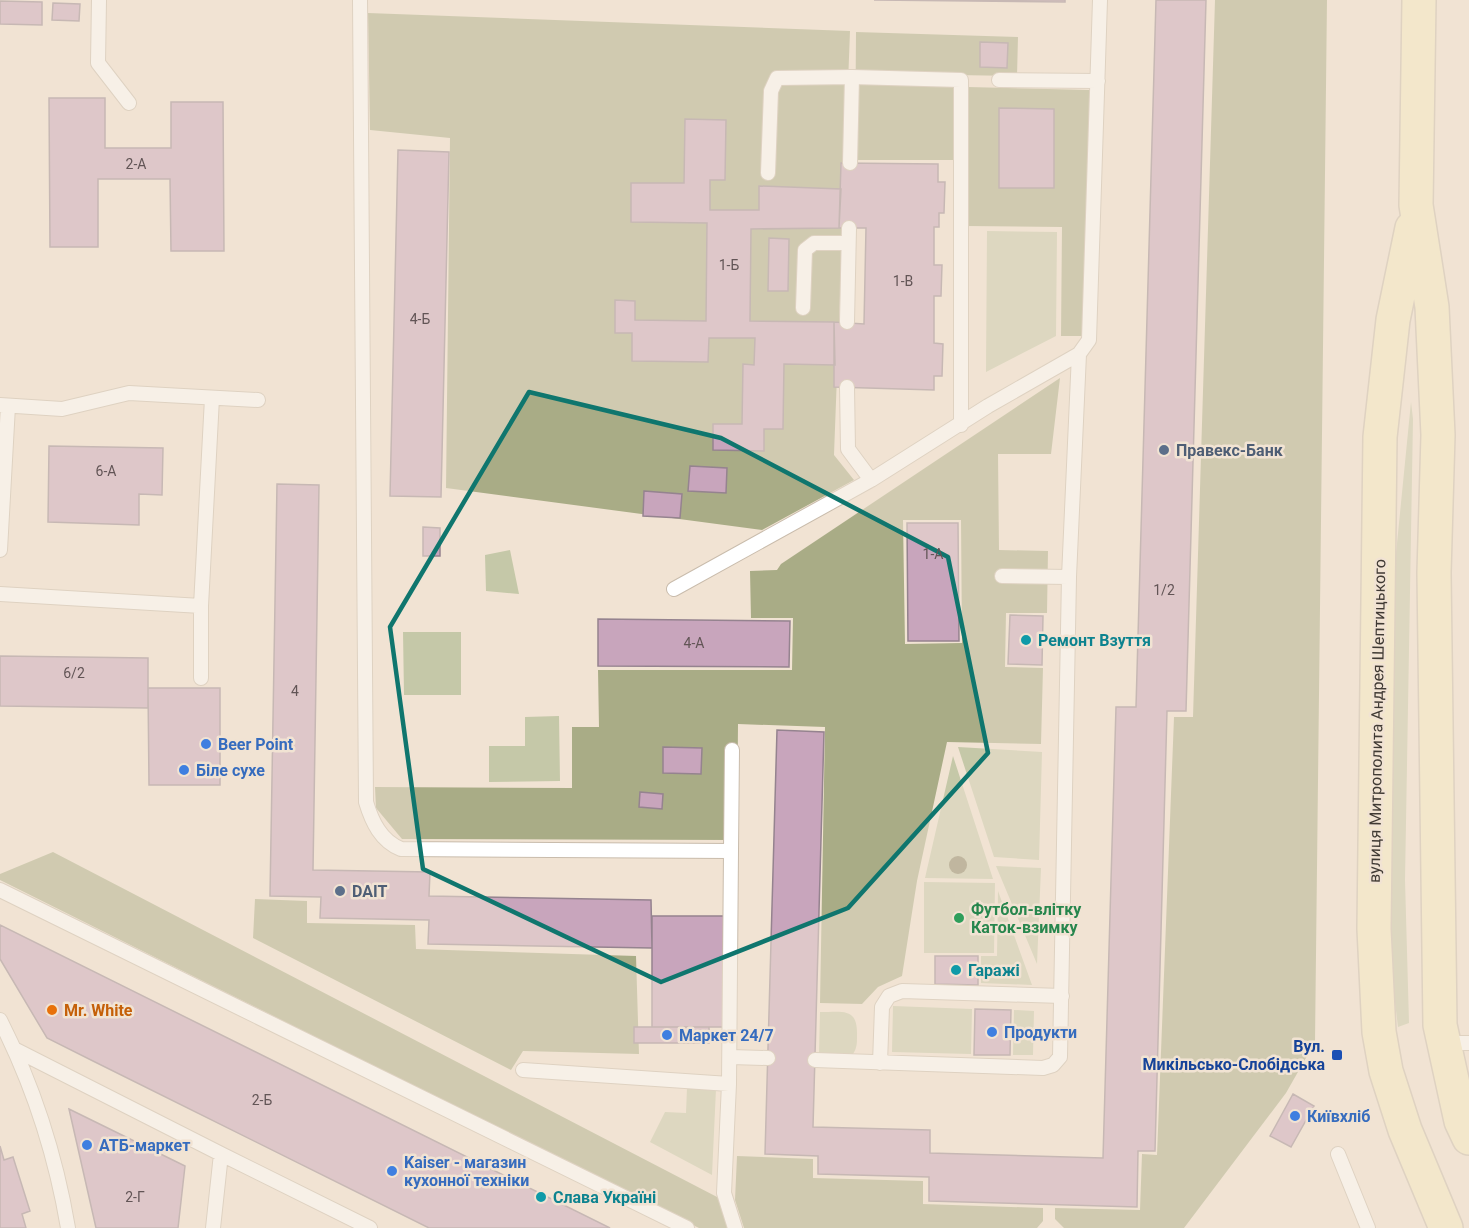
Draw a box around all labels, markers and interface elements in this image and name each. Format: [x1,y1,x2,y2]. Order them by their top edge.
house number: 2-А [126,156,146,172]
house number: 1-Б [719,257,739,273]
house number: 1-В [893,273,913,289]
house number: 4-Б [410,311,430,327]
place label: Правекс-Банк [1176,441,1284,460]
marker: Правекс-Банк [1157,443,1171,457]
house number: 6-А [96,463,116,479]
house number: 1-А [923,546,943,562]
street label: вулиця Митрополита Андрея Шептицького [1365,559,1389,883]
house number: 1/2 [1153,582,1175,598]
place label: Ремонт Взуття [1038,631,1151,650]
marker: Ремонт Взуття [1019,633,1033,647]
house number: 4-А [684,635,704,651]
house number: 6/2 [63,665,85,681]
house number: 4 [291,683,299,699]
place label: Beer Point [218,735,294,754]
marker: Beer Point [199,737,213,751]
place label: Біле сухе [196,761,265,780]
marker: Біле сухе [177,763,191,777]
place label: DAIT [352,882,387,901]
marker: DAIT [333,884,347,898]
place label: Футбол-влітку Каток-взимку [971,900,1082,937]
marker: Футбол-влітку Каток-взимку [952,911,966,925]
place label: Гаражі [968,961,1020,980]
marker: Гаражі [949,963,963,977]
place label: Mr. White [64,1001,133,1020]
marker: Mr. White [45,1003,59,1017]
place label: Продукти [1004,1023,1077,1042]
marker: Продукти [985,1025,999,1039]
place label: Маркет 24/7 [679,1026,774,1045]
marker: Маркет 24/7 [660,1028,674,1042]
place label: Вул. Микільсько-Слобідська [1143,1037,1325,1074]
marker: Вул. Микільсько-Слобідська [1330,1048,1344,1062]
house number: 2-Б [252,1092,272,1108]
place label: Київхліб [1307,1107,1370,1126]
marker: Київхліб [1288,1109,1302,1123]
place label: АТБ-маркет [99,1136,190,1155]
marker: АТБ-маркет [80,1138,94,1152]
place label: Kaiser - магазин кухонної техніки [404,1153,529,1190]
marker: Kaiser - магазин кухонної техніки [385,1164,399,1178]
place label: Слава Україні [553,1188,656,1207]
house number: 2-Г [125,1189,145,1205]
marker: Слава Україні [534,1190,548,1204]

